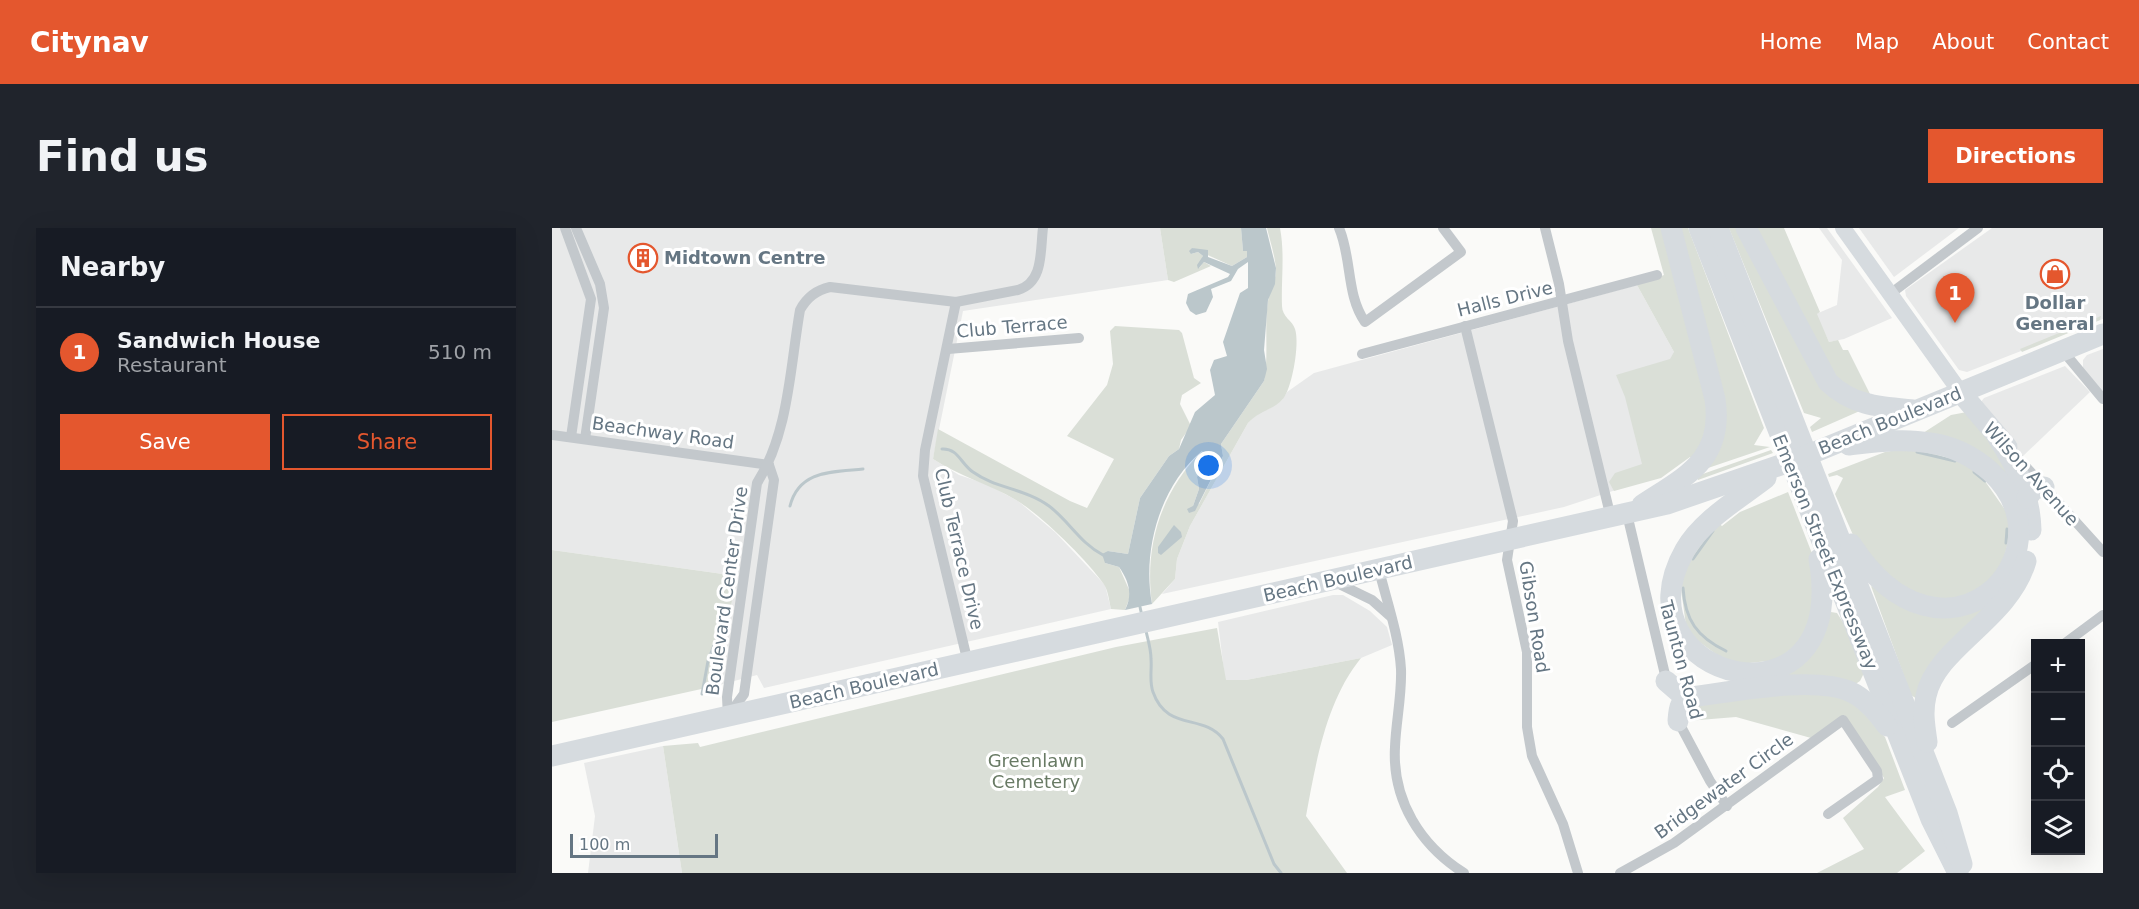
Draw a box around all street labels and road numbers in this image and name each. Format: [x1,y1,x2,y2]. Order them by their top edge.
street label: Halls Drive [1455,277,1555,321]
street label: Club Terrace [955,311,1068,342]
street label: Beach Boulevard [1815,382,1964,459]
street label: Beachway Road [591,412,735,453]
street label: Wilson Avenue [1979,418,2083,530]
street label: Emerson Street Expressway [1769,431,1883,673]
street label: Club Terrace Drive [931,466,988,632]
street label: Boulevard Center Drive [701,485,752,697]
street label: Beach Boulevard [1261,551,1415,606]
street label: Gibson Road [1515,559,1554,674]
street label: Taunton Road [1655,597,1707,722]
street label: Beach Boulevard [787,658,941,713]
street label: Bridgewater Circle [1650,728,1797,843]

